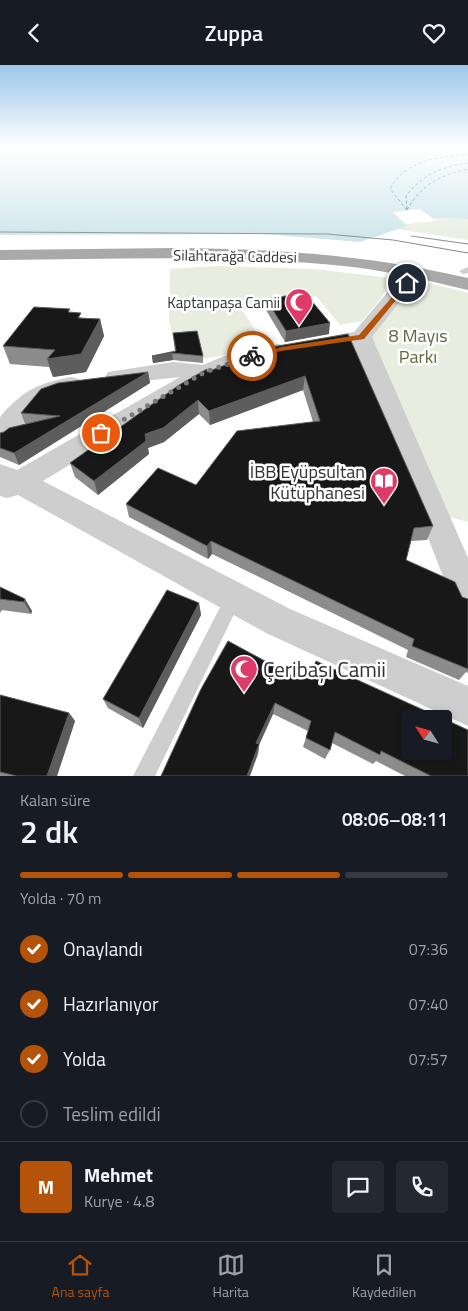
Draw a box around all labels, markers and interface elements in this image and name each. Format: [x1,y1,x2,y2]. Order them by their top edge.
text: Zuppa [205,16,263,50]
icon: back [20,19,48,47]
icon: heart [420,19,448,47]
street label: Silahtarağa Caddesi [173,243,297,269]
pin [386,262,428,304]
icon: home [393,269,421,297]
mosque icon: Kaptanpaşa Camii [284,287,314,326]
place label: Kaptanpaşa Camii [167,291,280,314]
park label: 8 Mayıs Parkı [388,322,448,370]
courier [227,331,277,381]
icon: bike [238,342,266,370]
pin [80,412,122,454]
icon: bag [87,419,115,447]
place label: İBB Eyüpsultan Kütüphanesi [250,458,365,506]
library icon: İBB Eyüpsultan Kütüphanesi [369,466,399,505]
place label: Çeribaşı Camii [263,653,386,685]
mosque icon: Çeribaşı Camii [229,654,259,693]
north arrow [402,710,452,760]
map controls [402,710,452,760]
text: Kalan süre [20,788,90,812]
text: 08:06–08:11 [342,804,448,833]
text: 2 dk [20,807,78,855]
text: Yolda · 70 m [20,886,101,910]
text: Onaylandı [63,934,143,963]
icon: check [20,935,48,963]
text: 07:36 [409,937,448,961]
text: Hazırlanıyor [63,989,159,1018]
icon: check [20,990,48,1018]
text: 07:40 [409,992,448,1016]
text: Yolda [63,1044,106,1073]
icon: check [20,1045,48,1073]
text: 07:57 [409,1047,448,1071]
text: Teslim edildi [63,1099,161,1128]
text: Mehmet [84,1160,153,1189]
button: chat [332,1161,384,1213]
button: phone [396,1161,448,1213]
text: M [38,1172,54,1201]
text: Kurye · 4.8 [84,1189,154,1213]
tab: Ana sayfa [52,1251,109,1302]
tab: Harita [213,1251,249,1302]
tab: Kaydedilen [352,1251,416,1302]

